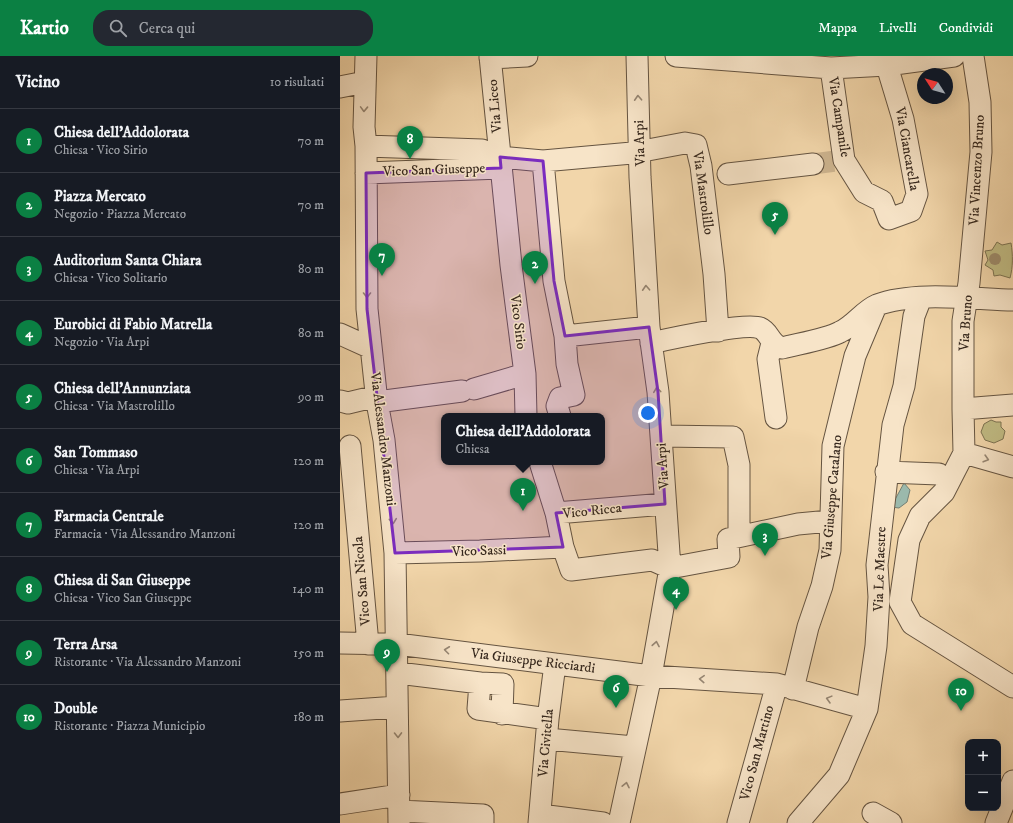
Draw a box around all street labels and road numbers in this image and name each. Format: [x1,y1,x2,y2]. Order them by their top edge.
street label: Via Campanile [824,75,854,159]
street label: Via Liceo [484,78,506,135]
street label: Via Ciancarella [891,105,923,192]
street label: Via Vincenzo Bruno [965,114,989,227]
street label: Via Arpi [630,119,650,167]
street label: Via Mastrolillo [688,149,718,236]
street label: Vico San Giuseppe [382,159,486,181]
street label: Vico Sirio [506,293,530,350]
street label: Via Bruno [955,294,977,353]
street label: Via Alessandro Manzoni [366,370,400,507]
street label: Via Giuseppe Catalano [818,434,846,561]
street label: Via Arpi [652,442,674,491]
street label: Vico Ricca [561,499,622,523]
street label: Via Le Maestre [869,526,890,613]
street label: Vico San Nicola [349,536,375,627]
street label: Vico Sassi [450,541,507,561]
street label: Via Giuseppe Ricciardi [469,644,597,678]
street label: Vico San Martino [735,703,778,804]
street label: Via Civitella [534,708,558,779]

